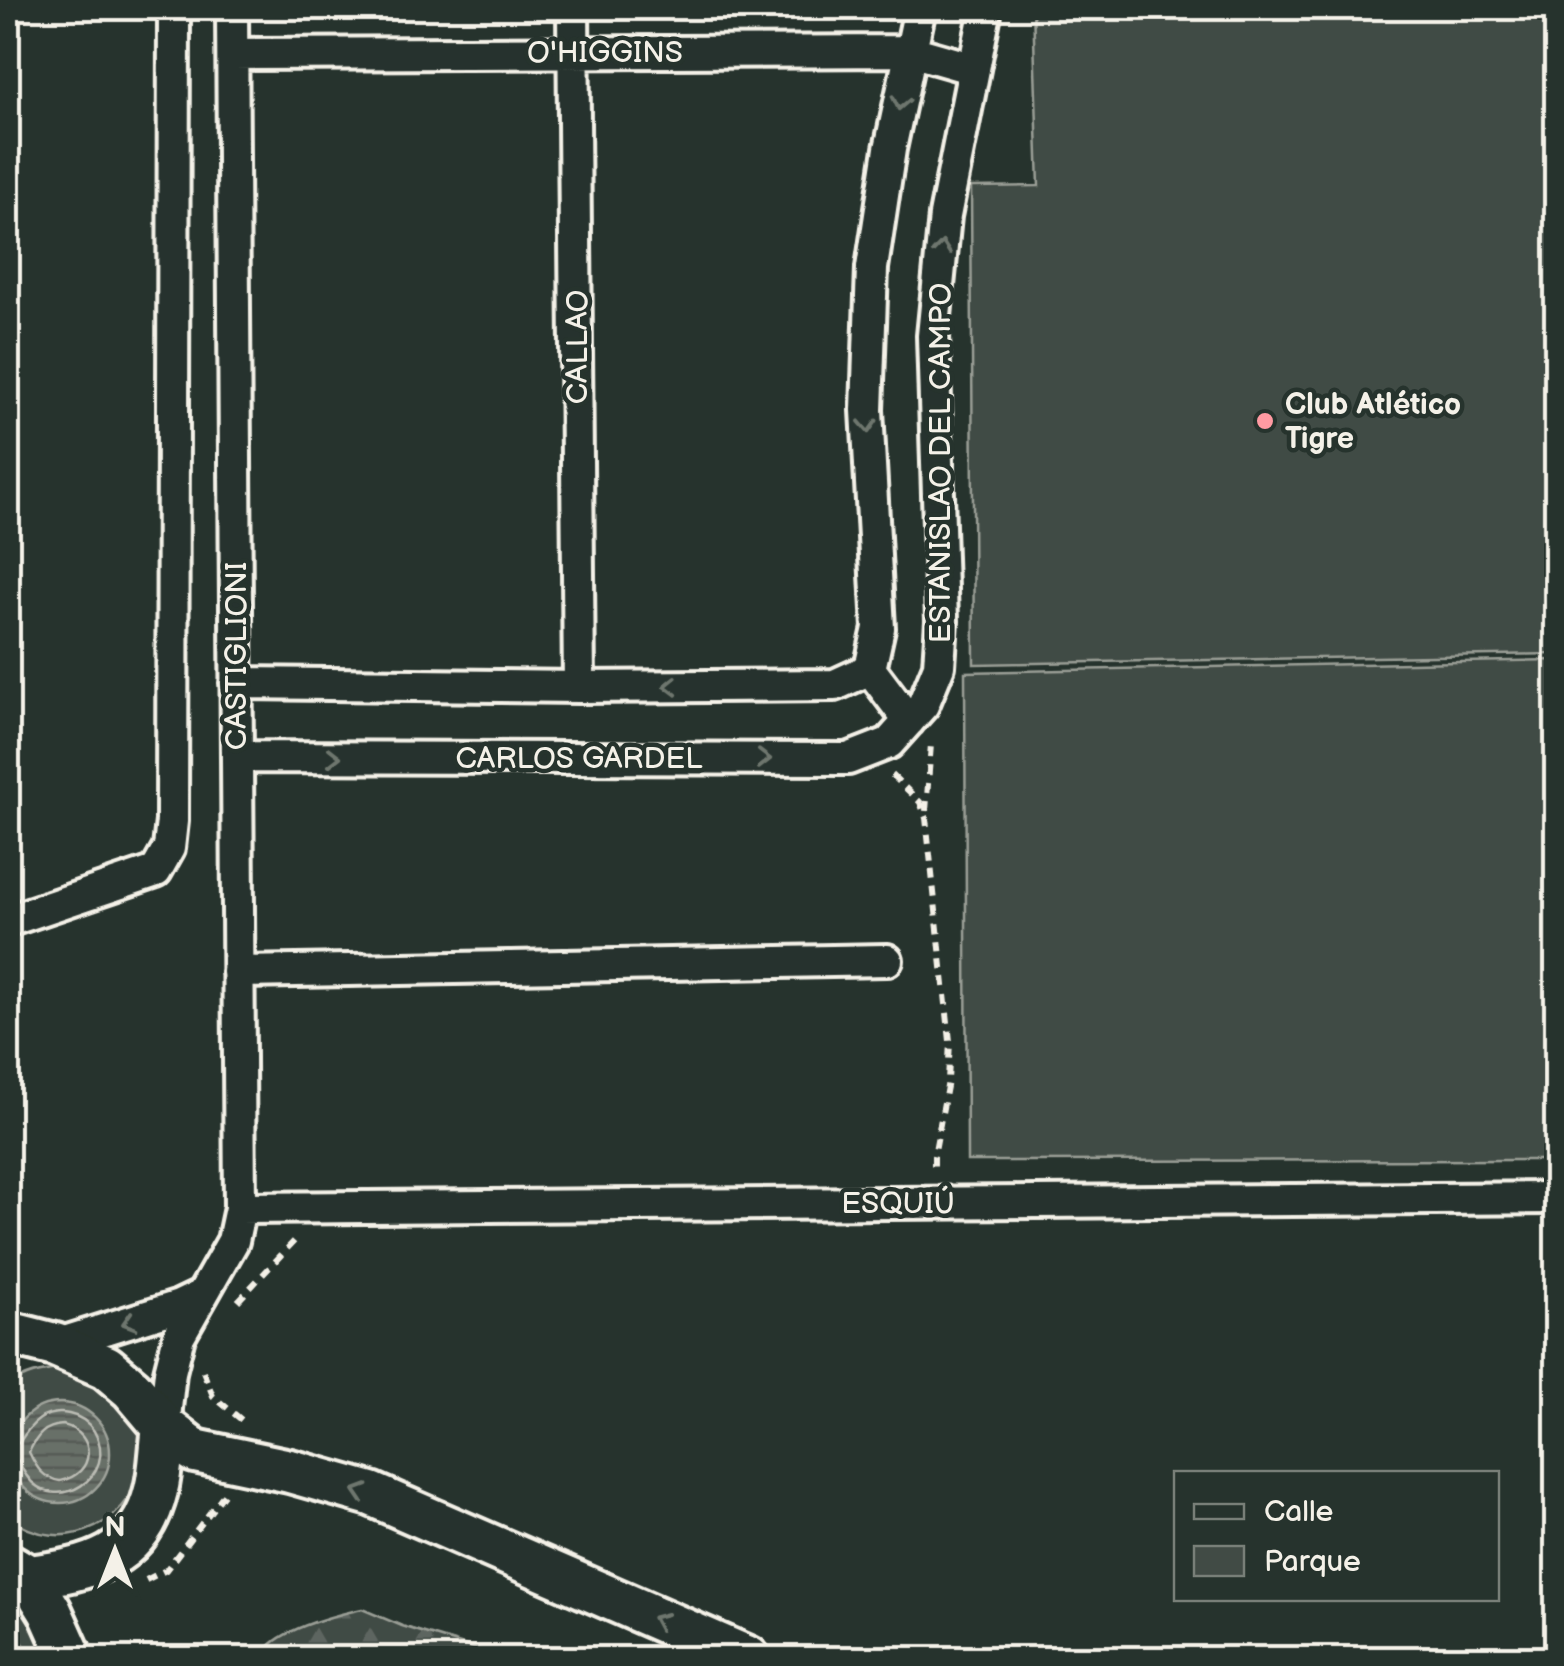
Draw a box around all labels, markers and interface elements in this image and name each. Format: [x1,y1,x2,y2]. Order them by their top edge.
street label: O'HIGGINS [527,35,683,71]
one-way arrow [890,94,911,111]
one-way arrow [930,239,952,255]
street label: ESTANISLAO DEL CAMPO [923,283,959,643]
street label: CALLAO [560,290,596,404]
place label: Club Atlético Tigre [1285,387,1461,457]
marker: Club Atlético Tigre [1254,410,1276,432]
one-way arrow [857,418,878,434]
street label: CASTIGLIONI [219,562,255,750]
one-way arrow [662,676,678,697]
street label: CARLOS GARDEL [456,741,703,777]
one-way arrow [328,746,343,768]
one-way arrow [758,748,773,770]
street label: ESQUIÚ [841,1185,955,1222]
one-way arrow [121,1310,138,1330]
legend [1174,1471,1499,1601]
one-way arrow [353,1483,370,1503]
text: Calle [1264,1494,1333,1530]
north arrow [65,1501,165,1601]
text: N [104,1511,126,1544]
text: Parque [1264,1544,1361,1580]
one-way arrow [651,1612,669,1632]

